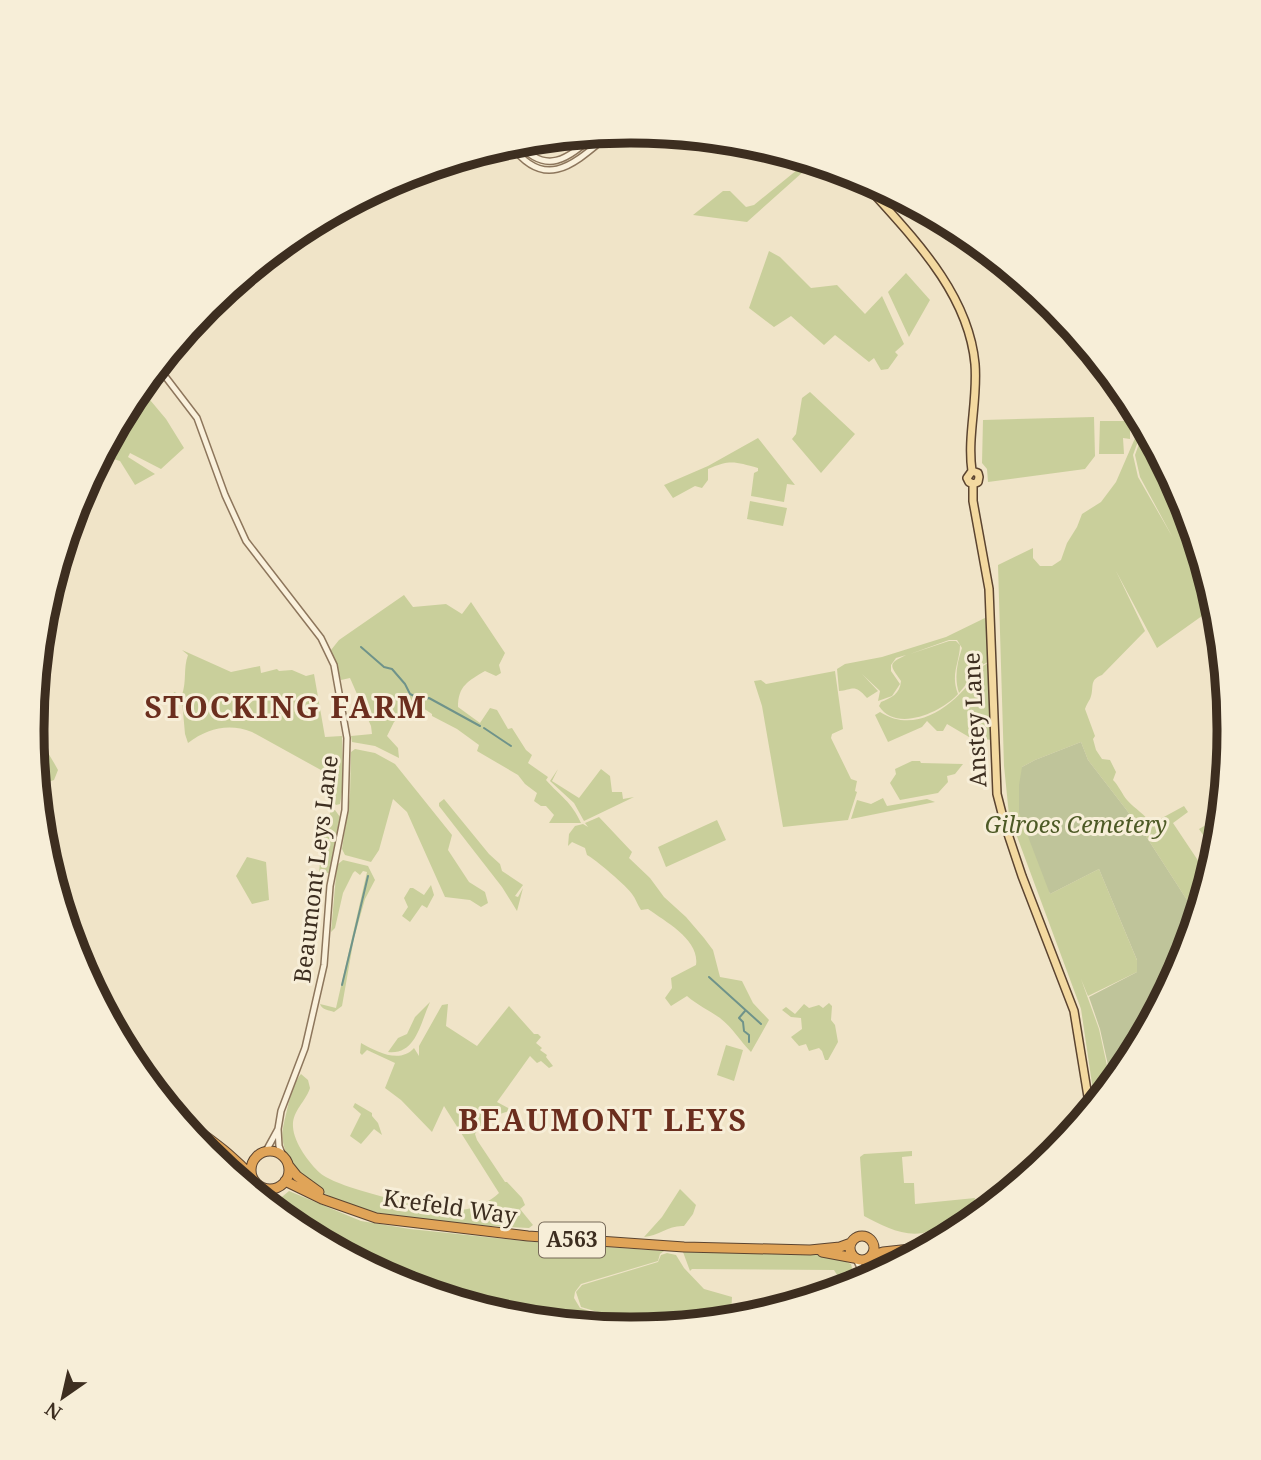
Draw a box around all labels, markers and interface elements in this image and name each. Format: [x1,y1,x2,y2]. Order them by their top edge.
street label: Anstey Lane [954,652,994,788]
district label: STOCKING FARM [144,686,428,727]
street label: Beaumont Leys Lane [285,753,345,985]
park label: Gilroes Cemetery [985,808,1167,840]
district label: BEAUMONT LEYS [458,1099,748,1140]
street label: Krefeld Way [381,1181,519,1231]
road number: A563 [539,1222,605,1258]
north arrow [28,1362,98,1432]
text: N [40,1396,67,1426]

